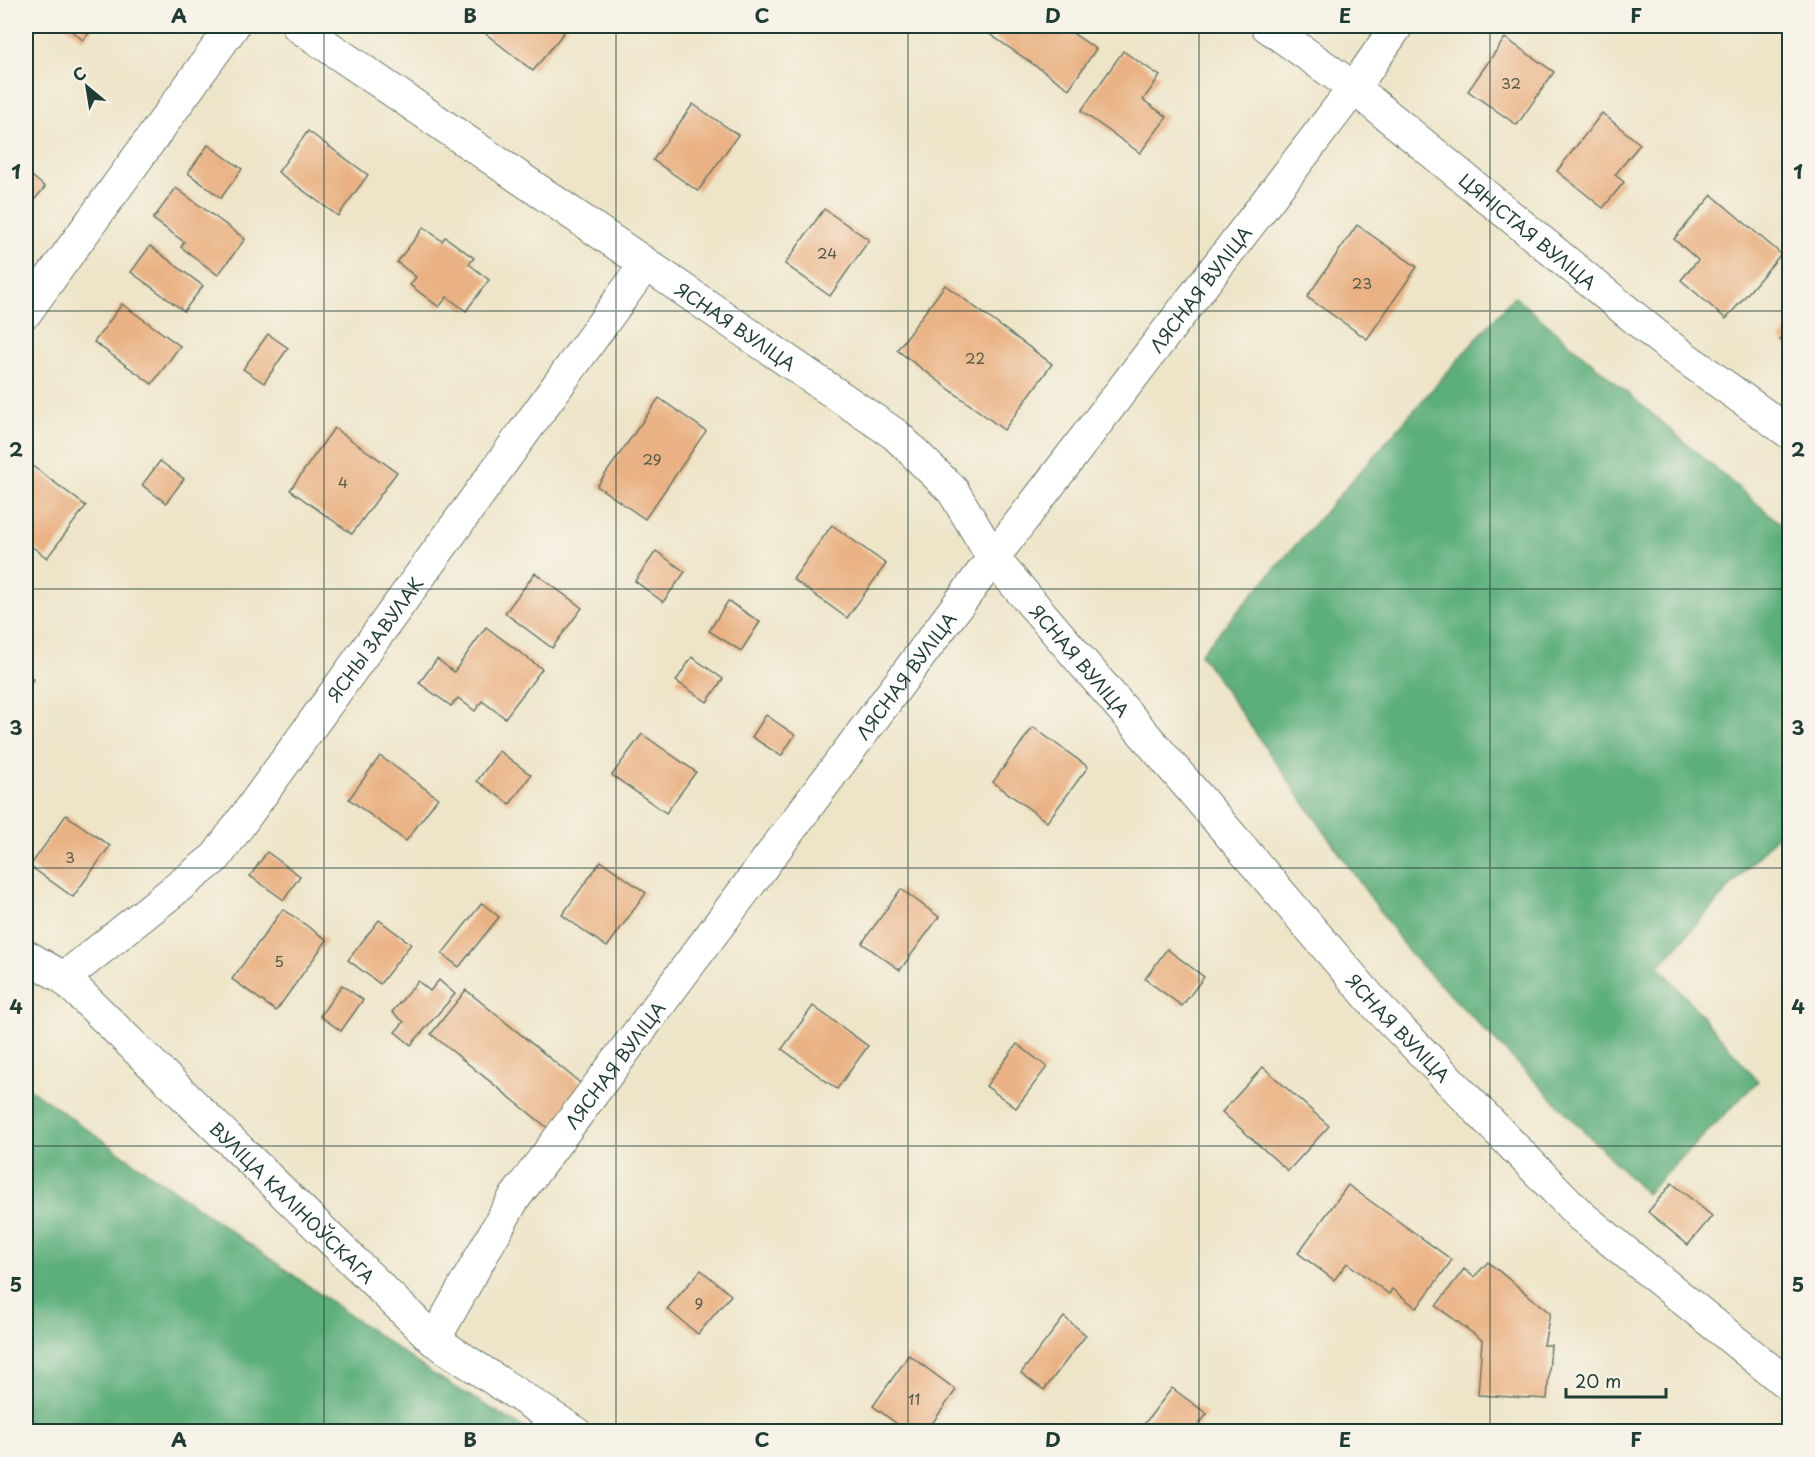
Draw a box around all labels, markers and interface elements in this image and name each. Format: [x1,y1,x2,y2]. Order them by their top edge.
text: A [171,0,187,30]
text: B [463,0,477,30]
text: C [754,0,770,30]
text: D [1045,0,1061,30]
text: E [1339,0,1351,30]
text: F [1630,0,1642,30]
north arrow [57,57,117,117]
text: С [68,60,90,87]
house number: 32 [1501,71,1521,94]
text: 1 [11,156,21,186]
text: 1 [1793,156,1803,186]
street label: ЦЯНІСТАЯ ВУЛІЦА [1454,166,1603,295]
street label: ЛЯСНАЯ ВУЛІЦА [1143,220,1257,358]
house number: 24 [817,241,837,264]
house number: 23 [1352,271,1372,294]
street label: ЯСНАЯ ВУЛІЦА [671,275,802,377]
house number: 22 [965,346,985,369]
text: 2 [9,434,23,464]
text: 2 [1791,434,1805,464]
house number: 29 [642,447,662,470]
house number: 4 [338,470,348,493]
street label: ЯСНЫ ЗАВУЛАК [320,570,429,707]
street label: ЯСНАЯ ВУЛІЦА [1025,598,1137,722]
street label: ЛЯСНАЯ ВУЛІЦА [849,606,962,745]
text: 3 [9,712,23,742]
text: 3 [1791,712,1805,742]
house number: 3 [65,845,75,868]
house number: 5 [274,949,284,972]
street label: ЯСНАЯ ВУЛІЦА [1341,967,1457,1088]
text: 4 [9,991,23,1021]
text: 4 [1791,991,1805,1021]
street label: ЛЯСНАЯ ВУЛІЦА [558,995,671,1134]
street label: ВУЛІЦА КАЛІНОЎСКАГА [204,1115,381,1289]
text: 5 [10,1269,22,1299]
text: 5 [1792,1269,1804,1299]
house number: 9 [695,1291,703,1314]
scale bar [1566,1361,1666,1399]
text: 20 m [1575,1367,1621,1394]
house number: 11 [908,1387,920,1410]
text: A [171,1424,187,1454]
text: B [463,1424,477,1454]
text: C [754,1424,770,1454]
text: D [1045,1424,1061,1454]
text: E [1339,1424,1351,1454]
text: F [1630,1424,1642,1454]

